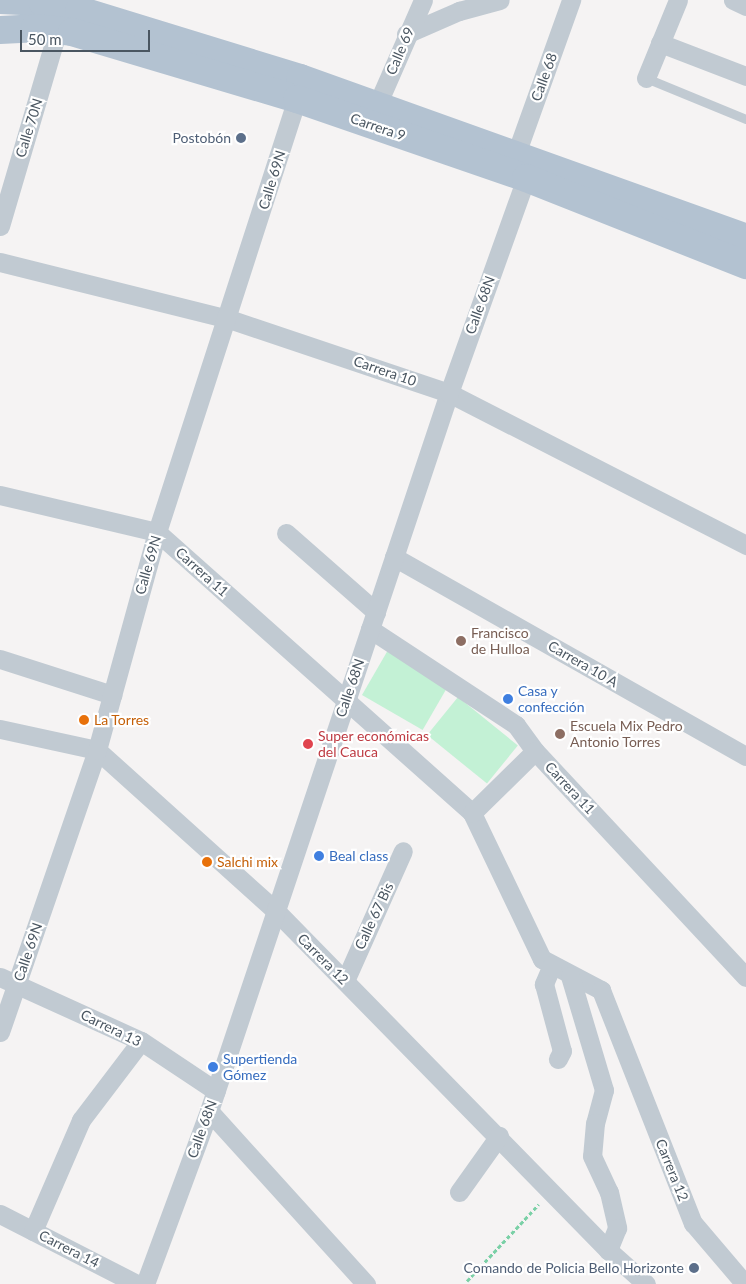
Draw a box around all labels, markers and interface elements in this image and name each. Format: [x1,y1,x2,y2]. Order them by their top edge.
scale bar [22,20,152,52]
street label: Calle 69 [382,25,418,77]
text: 50 m [28,30,62,48]
street label: Calle 68 [528,51,560,103]
street label: Calle 70N [12,96,46,160]
street label: Carrera 9 [348,110,408,144]
place label: Postobón [172,130,231,146]
marker: Postobón [235,132,247,144]
street label: Calle 69N [255,148,289,212]
street label: Calle 68N [462,274,498,336]
street label: Carrera 10 [351,352,419,390]
street label: Calle 69N [132,533,164,597]
street label: Carrera 11 [172,544,232,600]
place label: Francisco de Hulloa [471,625,530,658]
marker: Francisco de Hulloa [455,635,467,647]
street label: Carrera 10 A [545,637,621,691]
street label: Calle 68N [332,657,368,719]
place label: Casa y confección [518,683,585,716]
marker: Casa y confección [502,693,514,705]
place label: La Torres [94,712,150,728]
marker: La Torres [78,714,90,726]
place label: Escuela Mix Pedro Antonio Torres [570,718,683,750]
place label: Super económicas del Cauca [318,728,429,760]
marker: Escuela Mix Pedro Antonio Torres [554,728,566,740]
marker: Super económicas del Cauca [302,738,314,750]
street label: Carrera 11 [542,758,598,818]
place label: Beal class [329,848,388,864]
marker: Beal class [313,850,325,862]
place label: Salchi mix [217,854,278,870]
marker: Salchi mix [201,856,213,868]
street label: Calle 67 Bis [351,880,397,952]
street label: Calle 69N [10,921,46,983]
street label: Carrera 12 [294,930,352,988]
street label: Carrera 13 [78,1006,144,1050]
place label: Supertienda Gómez [223,1051,297,1084]
marker: Supertienda Gómez [207,1061,219,1073]
street label: Calle 68N [184,1098,220,1160]
street label: Carrera 12 [652,1137,692,1203]
street label: Carrera 14 [36,1227,102,1271]
place label: Comando de Policia Bello Horizonte [464,1260,684,1276]
marker: Comando de Policia Bello Horizonte [688,1262,700,1274]

